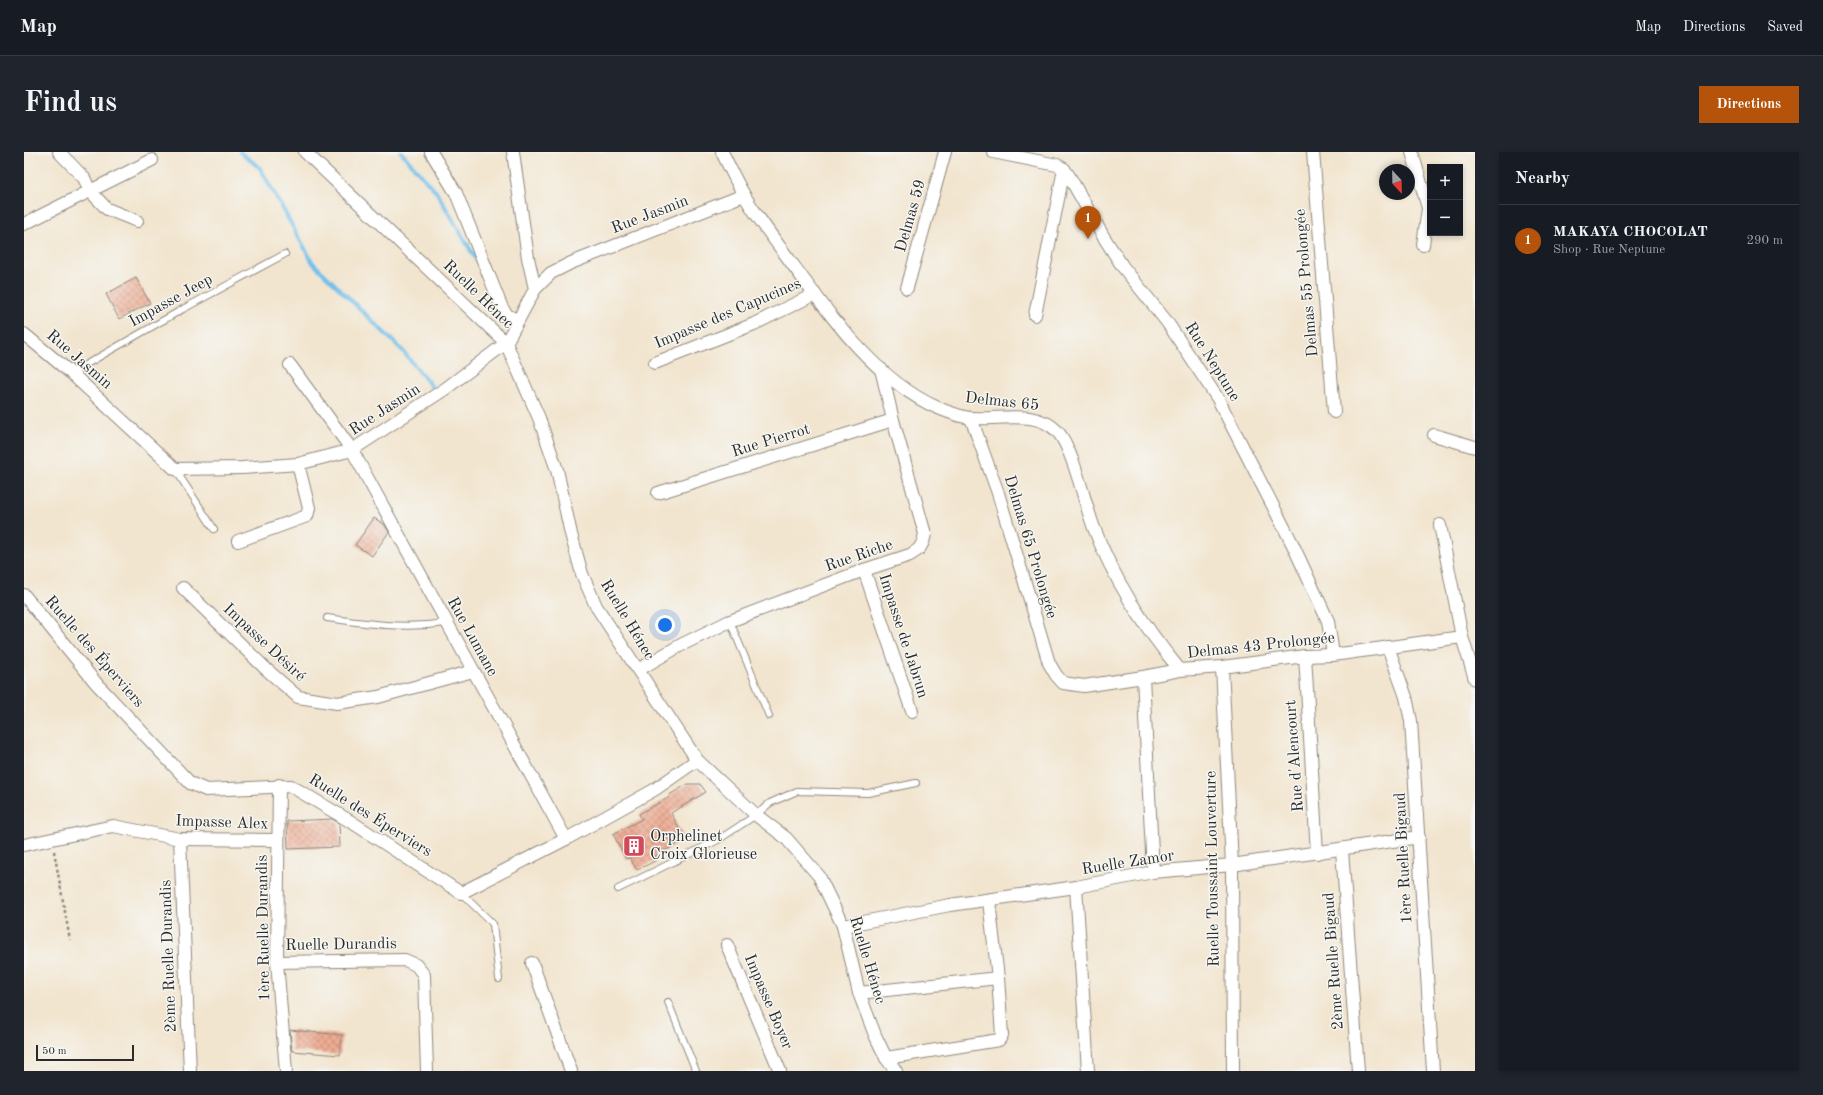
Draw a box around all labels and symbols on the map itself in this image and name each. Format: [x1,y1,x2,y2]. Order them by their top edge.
north arrow [1379,164,1415,200]
street label: Delmas 59 [893,178,929,254]
street label: Rue Jasmin [609,193,691,237]
pin: 1 [1075,206,1101,239]
street label: Delmas 55 Prolongée [1293,208,1321,358]
street label: Ruelle Hénec [440,258,516,332]
street label: Impasse Jeep [127,272,215,330]
street label: Impasse des Capucines [652,276,804,352]
street label: Rue Neptune [1181,320,1243,404]
street label: Rue Jasmin [43,327,115,393]
street label: Rue Jasmin [347,381,424,439]
street label: Delmas 65 [964,390,1040,414]
street label: Rue Pierrot [730,421,812,461]
street label: Delmas 65 Prolongée [1001,473,1059,621]
street label: Rue Riche [823,537,895,575]
street label: Impasse de Jabrun [875,572,931,700]
street label: Ruelle Hénec [597,577,657,663]
street label: Ruelle des Éperviers [41,591,150,711]
street label: Rue Lumane [444,595,500,679]
street label: Impasse Désiré [220,601,308,685]
your location [655,615,675,635]
street label: Delmas 43 Prolongée [1186,630,1336,662]
street label: Rue d'Alencourt [1283,699,1307,813]
street label: Ruelle des Éperviers [306,768,437,860]
street label: Ruelle Toussaint Louverture [1203,771,1223,967]
street label: 1ère Ruelle Bigaud [1393,792,1415,924]
street label: Impasse Alex [175,813,269,833]
place label: Orphelinet Croix Glorieuse [650,829,757,863]
building icon: Orphelinet Croix Glorieuse [621,833,647,859]
street label: Ruelle Zamor [1081,848,1176,878]
street label: 1ère Ruelle Durandis [255,855,273,1001]
street label: 2ème Ruelle Durandis [158,879,180,1033]
street label: 2ème Ruelle Bigaud [1321,892,1347,1030]
street label: Ruelle Hénec [846,914,888,1006]
street label: Ruelle Durandis [285,936,397,954]
street label: Impasse Boyer [741,952,795,1052]
scale bar [36,1043,134,1062]

